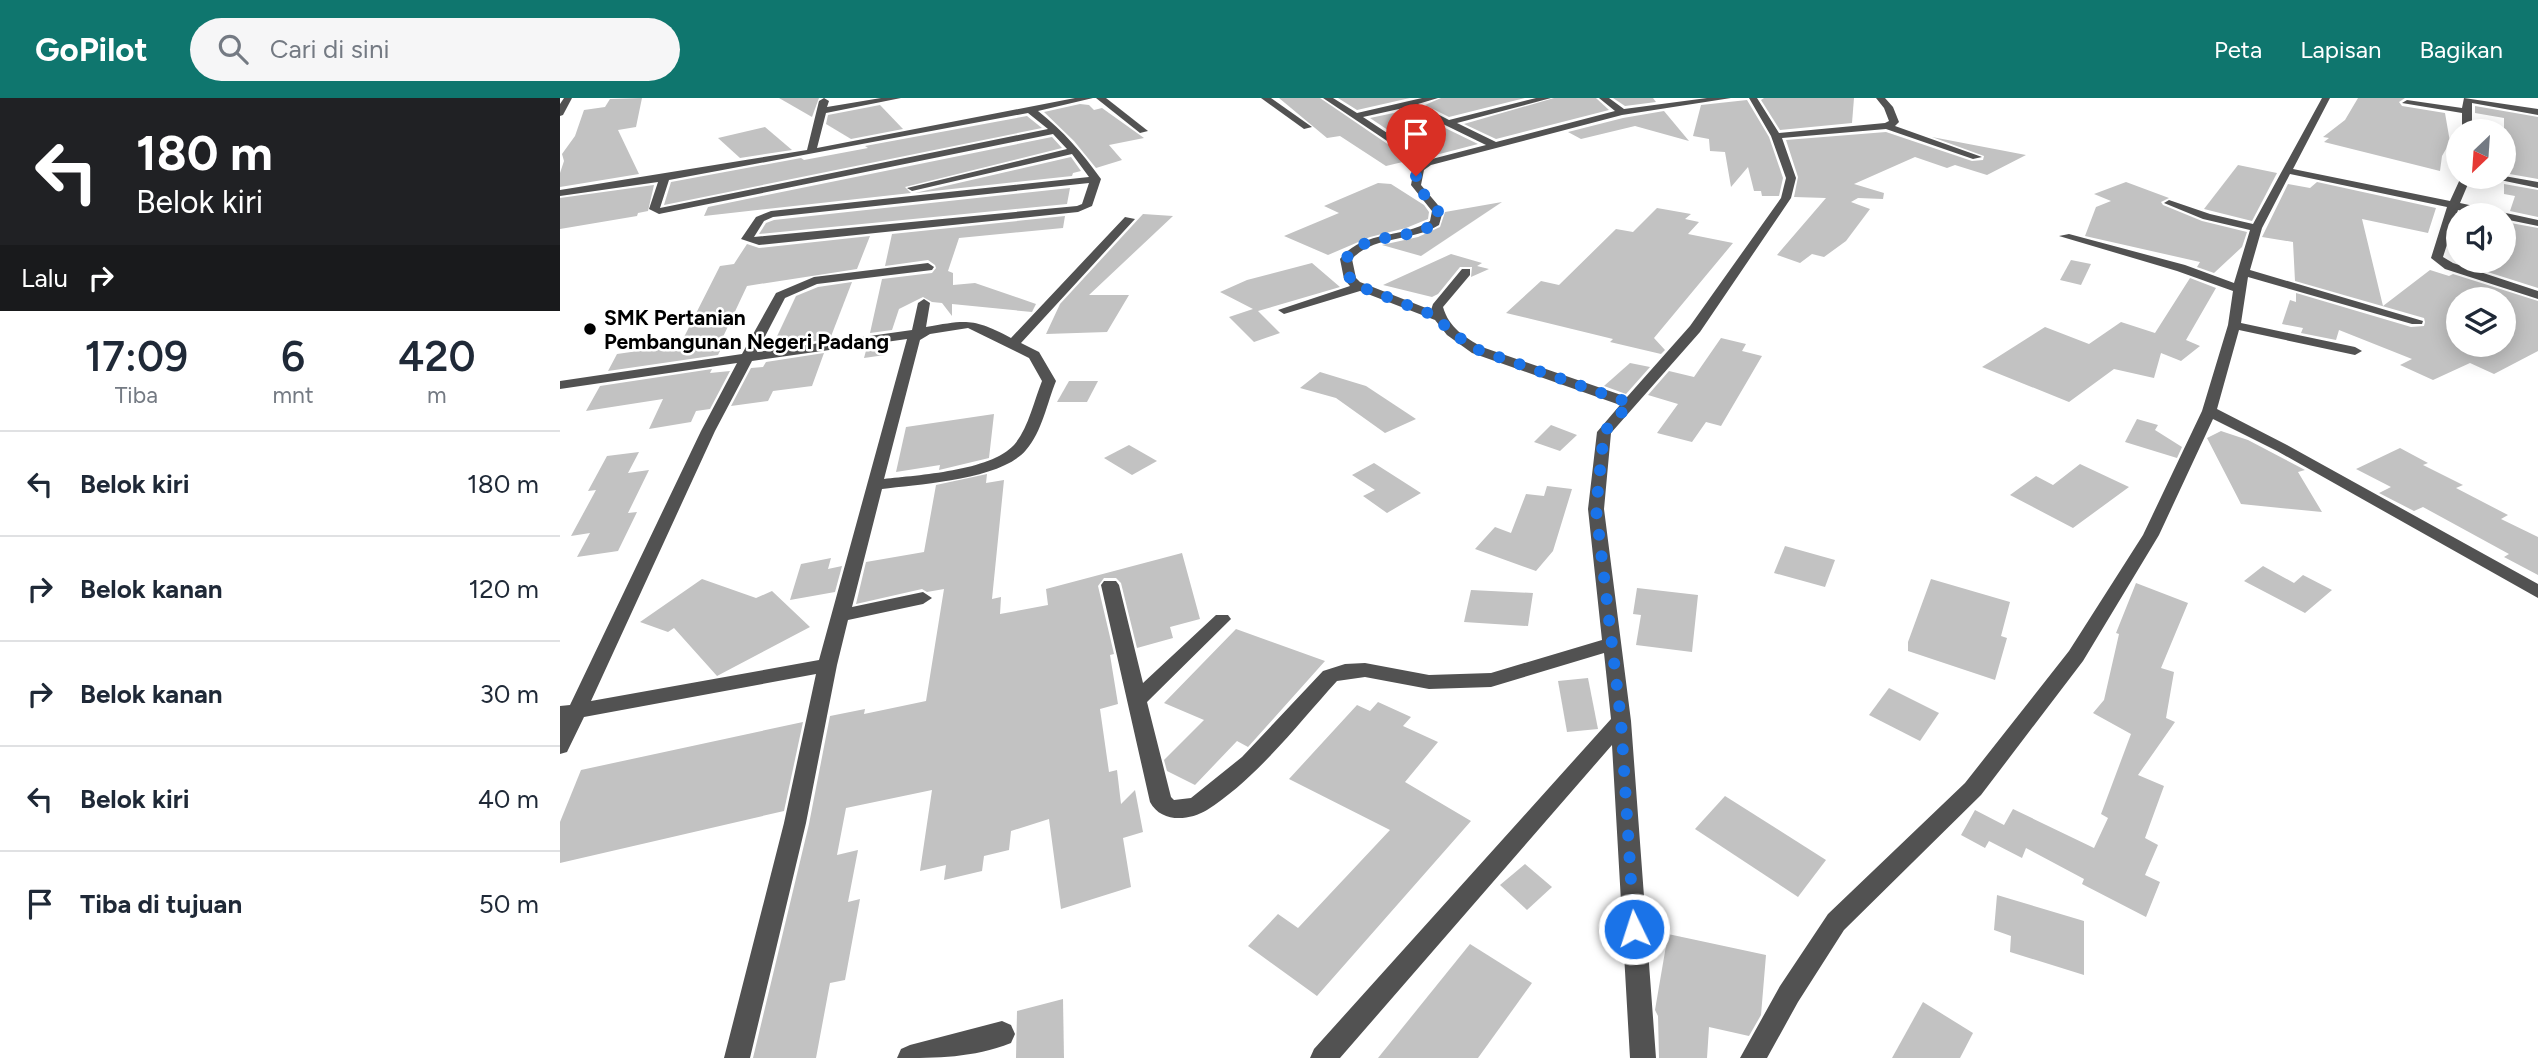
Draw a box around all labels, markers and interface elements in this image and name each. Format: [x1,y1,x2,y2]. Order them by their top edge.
search box [190,18,680,81]
text: GoPilot [35,30,148,69]
icon: search [214,30,252,68]
text: Cari di sini [270,33,389,65]
text: Peta [2214,35,2262,64]
text: Lapisan [2300,35,2381,64]
text: Bagikan [2419,35,2503,64]
pin [1386,104,1446,176]
icon: arrive [1397,115,1435,153]
north arrow [2446,119,2516,189]
map controls [2446,119,2516,357]
text: 180 m [136,123,273,182]
icon: left [21,126,112,217]
text: Belok kiri [136,183,263,221]
button: sound [2446,203,2516,273]
icon: right [82,259,120,297]
text: Lalu [21,262,68,294]
button: layers [2446,287,2516,357]
place label: SMK Pertanian Pembangunan Negeri Padang [604,305,889,354]
marker: SMK Pertanian Pembangunan Negeri Padang [582,321,598,337]
text: 17:09 [84,331,188,382]
text: 6 [281,331,305,382]
text: 420 [398,331,476,382]
text: Tiba [115,381,158,409]
text: mnt [273,381,314,409]
text: m [427,381,447,409]
icon: left [21,465,59,503]
text: Belok kiri [80,468,189,500]
text: 180 m [467,468,539,500]
icon: right [21,570,59,608]
text: Belok kanan [80,573,223,605]
text: 120 m [469,573,539,605]
icon: right [21,675,59,713]
text: Belok kanan [80,678,223,710]
text: 30 m [480,678,539,710]
icon: left [21,780,59,818]
text: Belok kiri [80,783,189,815]
text: 40 m [478,783,539,815]
icon: arrive [21,885,59,923]
text: Tiba di tujuan [80,888,242,920]
text: 50 m [479,888,539,920]
position arrow [1597,892,1671,966]

